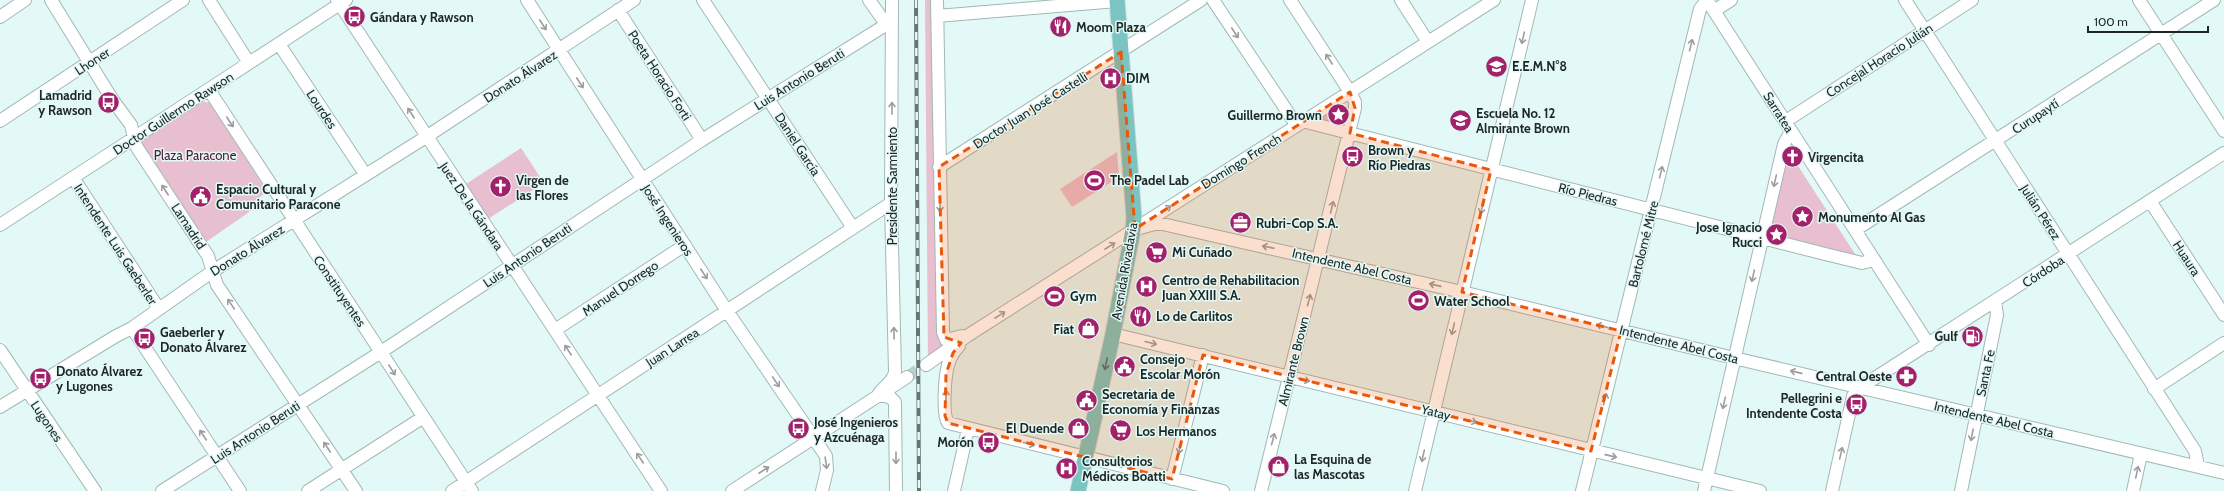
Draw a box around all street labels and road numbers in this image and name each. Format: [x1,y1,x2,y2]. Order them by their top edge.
street label: Concejal Horacio Julián [1823,19,1936,101]
street label: Poeta Horacio Forti [625,27,695,123]
street label: Lhoner [71,43,113,78]
street label: Donato Álvarez [480,45,560,106]
street label: Luis Antonio Beruti [751,45,847,113]
street label: Doctor Guillermo Rawson [110,68,236,158]
street label: Doctor Juan José Castelli [970,68,1090,152]
street label: Lourdes [303,86,341,132]
street label: Sarratea [1760,89,1798,136]
street label: Curupaytí [2009,95,2062,137]
street label: Daniel García [772,109,825,179]
street label: Presidente Sarmiento [884,127,900,245]
street label: Domingo French [1198,130,1284,192]
street label: Juez De la Gándara [436,158,508,254]
street label: Río Piedras [1557,179,1620,209]
street label: Intendente Luis Gaeberler [71,180,162,308]
street label: José Ingenieros [638,180,697,259]
street label: Julián Pérez [2017,180,2065,243]
street label: Bartolomé Mitre [1624,199,1662,289]
street label: Lamadrid [168,200,210,252]
street label: Luis Antonio Beruti [480,219,574,291]
street label: Donato Álvarez [206,220,287,279]
street label: Avenida Rivadavia [1108,220,1141,321]
street label: Huaura [2170,237,2205,279]
street label: Intendente Abel Costa [1291,244,1414,288]
street label: Córdoba [2019,251,2068,290]
street label: Constituyentes [310,252,370,330]
street label: Manuel Dorrego [579,257,661,319]
street label: Almirante Brown [1274,314,1312,408]
street label: Intendente Abel Costa [1618,321,1741,367]
street label: Juan Larrea [642,324,702,371]
street label: Santa Fe [1972,348,1998,398]
street label: Lugones [27,397,67,445]
street label: Luis Antonio Beruti [207,397,303,467]
street label: Intendente Abel Costa [1933,397,2056,441]
street label: Yatay [1419,400,1453,423]

